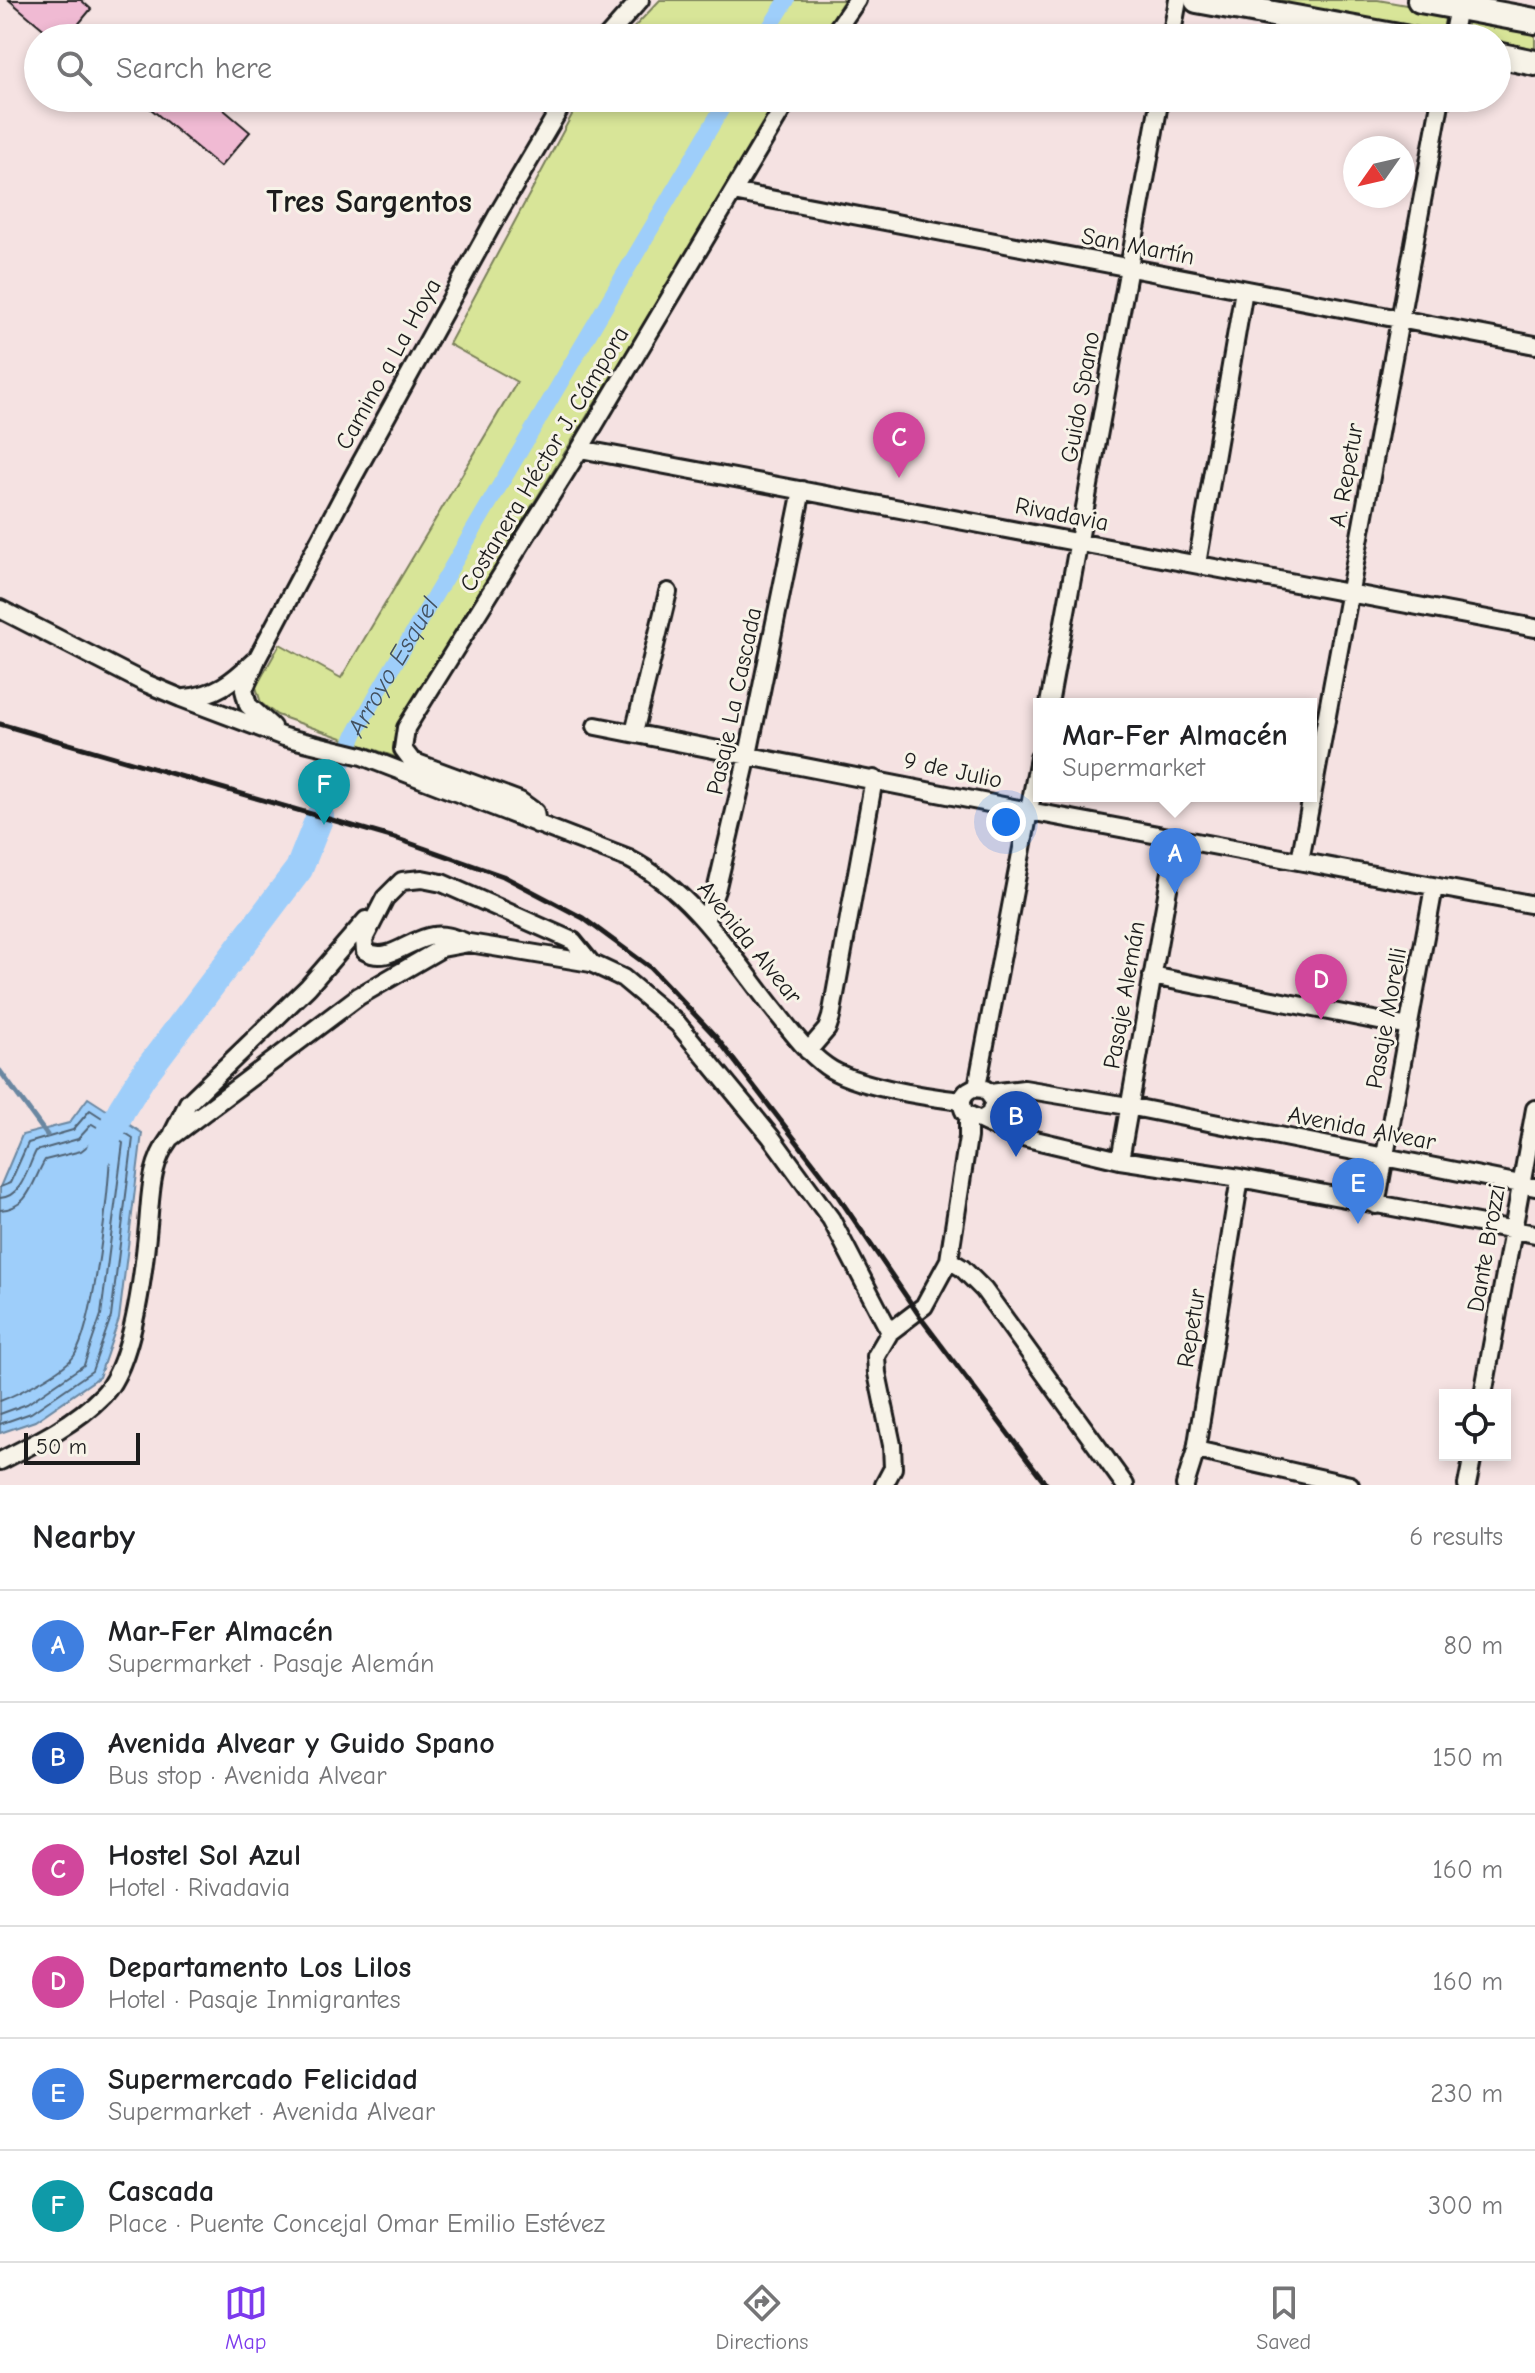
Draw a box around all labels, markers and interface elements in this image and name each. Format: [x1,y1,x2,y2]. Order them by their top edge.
search box [24,24,1511,112]
icon: search [52,46,96,90]
text: Search here [116,51,272,86]
north arrow [1343,136,1415,208]
district label: Tres Sargentos [266,183,472,220]
street label: San Martín [1079,221,1197,271]
street label: Camino a La Hoya [329,273,447,455]
street label: Costanera Héctor J. Cámpora [454,321,634,597]
street label: Guido Spano [1055,329,1105,465]
pin: C [873,412,925,478]
street label: A. Repetur [1323,420,1369,529]
street label: Rivadavia [1013,491,1111,537]
water label: Arroyo Esquel [341,592,445,743]
street label: Pasaje La Cascada [700,605,768,797]
popup [1033,698,1317,802]
text: Mar-Fer Almacén [1062,718,1288,753]
street label: 9 de Julio [901,746,1005,794]
text: Supermarket [1062,753,1205,783]
pin: F [298,759,350,825]
your location [986,802,1026,842]
pin: A [1149,828,1201,894]
street label: Avenida Alvear [692,875,808,1009]
street label: Pasaje Alemán [1097,919,1151,1071]
street label: Pasaje Morelli [1360,945,1412,1091]
pin: D [1295,954,1347,1020]
pin: B [990,1091,1042,1157]
street label: Avenida Alvear [1286,1100,1439,1156]
pin: E [1332,1158,1384,1224]
street label: Dante Brozzi [1461,1182,1511,1314]
street label: Repetur [1171,1286,1211,1369]
map controls [1439,1389,1511,1461]
button: locate [1439,1389,1511,1461]
scale bar [24,1429,140,1465]
text: 50 m [36,1434,87,1460]
text: Nearby [32,1517,135,1557]
text: 6 results [1409,1522,1503,1552]
text: Mar-Fer Almacén [108,1614,333,1649]
text: A [51,1631,65,1661]
text: 80 m [1444,1631,1503,1661]
text: Supermarket · Pasaje Alemán [108,1649,434,1679]
text: Avenida Alvear y Guido Spano [108,1726,495,1761]
text: B [50,1743,66,1773]
text: 150 m [1433,1743,1503,1773]
text: Bus stop · Avenida Alvear [108,1761,386,1791]
text: Hostel Sol Azul [108,1838,301,1873]
text: C [50,1855,66,1885]
text: 160 m [1433,1855,1503,1885]
text: Hotel · Rivadavia [108,1873,290,1903]
text: Departamento Los Lilos [108,1950,411,1985]
text: D [50,1967,66,1997]
text: 160 m [1433,1967,1503,1997]
text: Hotel · Pasaje Inmigrantes [108,1985,400,2015]
text: Supermercado Felicidad [108,2062,418,2097]
text: E [50,2079,66,2109]
text: 230 m [1430,2079,1503,2109]
text: Supermarket · Avenida Alvear [108,2097,435,2127]
text: Cascada [108,2174,214,2209]
text: F [50,2191,66,2221]
text: 300 m [1428,2191,1503,2221]
text: Place · Puente Concejal Omar Emilio Estévez [108,2209,605,2239]
tab: Map [224,2281,268,2355]
tab: Directions [716,2281,809,2355]
tab: Saved [1256,2281,1311,2355]

